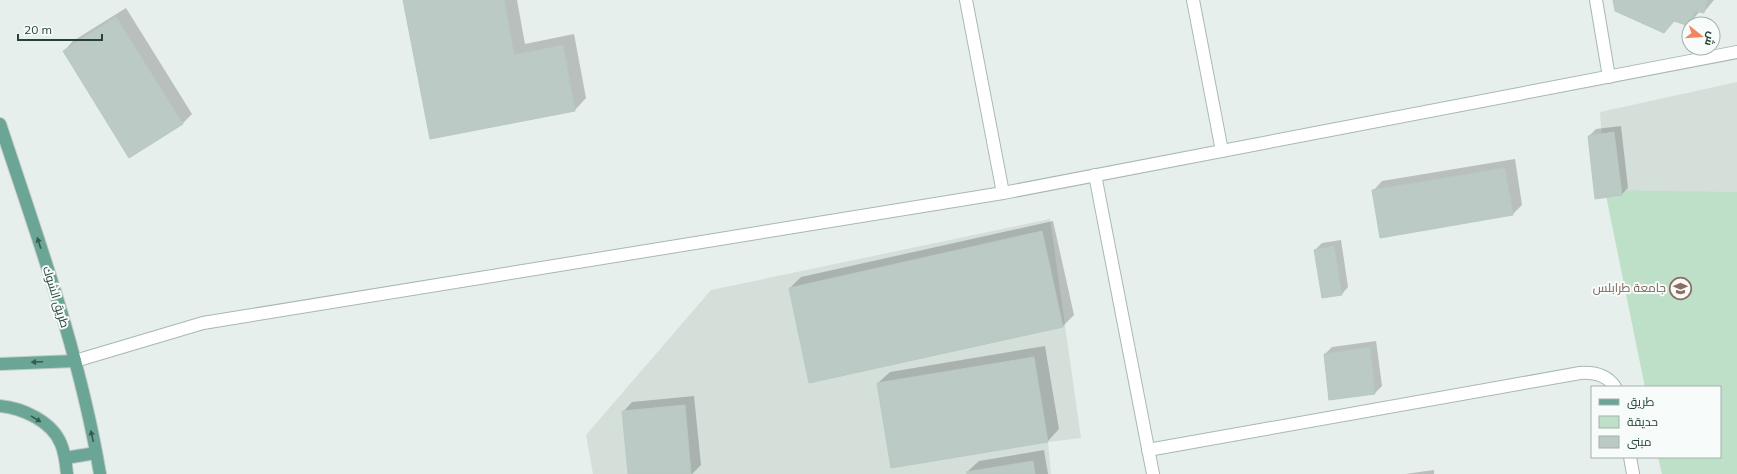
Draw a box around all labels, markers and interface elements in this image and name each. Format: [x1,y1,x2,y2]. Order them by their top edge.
scale bar [18,16,102,42]
north arrow [1681,16,1721,56]
text: 20 m [24,22,52,37]
text: ش [1702,30,1719,48]
one-way arrow [36,237,42,249]
street label: طريق الشوك [40,264,73,330]
school or university icon: جامعة طرابلس [1668,275,1694,301]
place label: جامعة طرابلس [1593,280,1666,295]
one-way arrow [30,359,43,365]
legend [1591,386,1721,458]
text: طريق [1627,394,1655,409]
text: حديقة [1627,414,1658,429]
one-way arrow [30,415,42,422]
one-way arrow [89,430,95,442]
text: مبنى [1627,434,1652,449]

